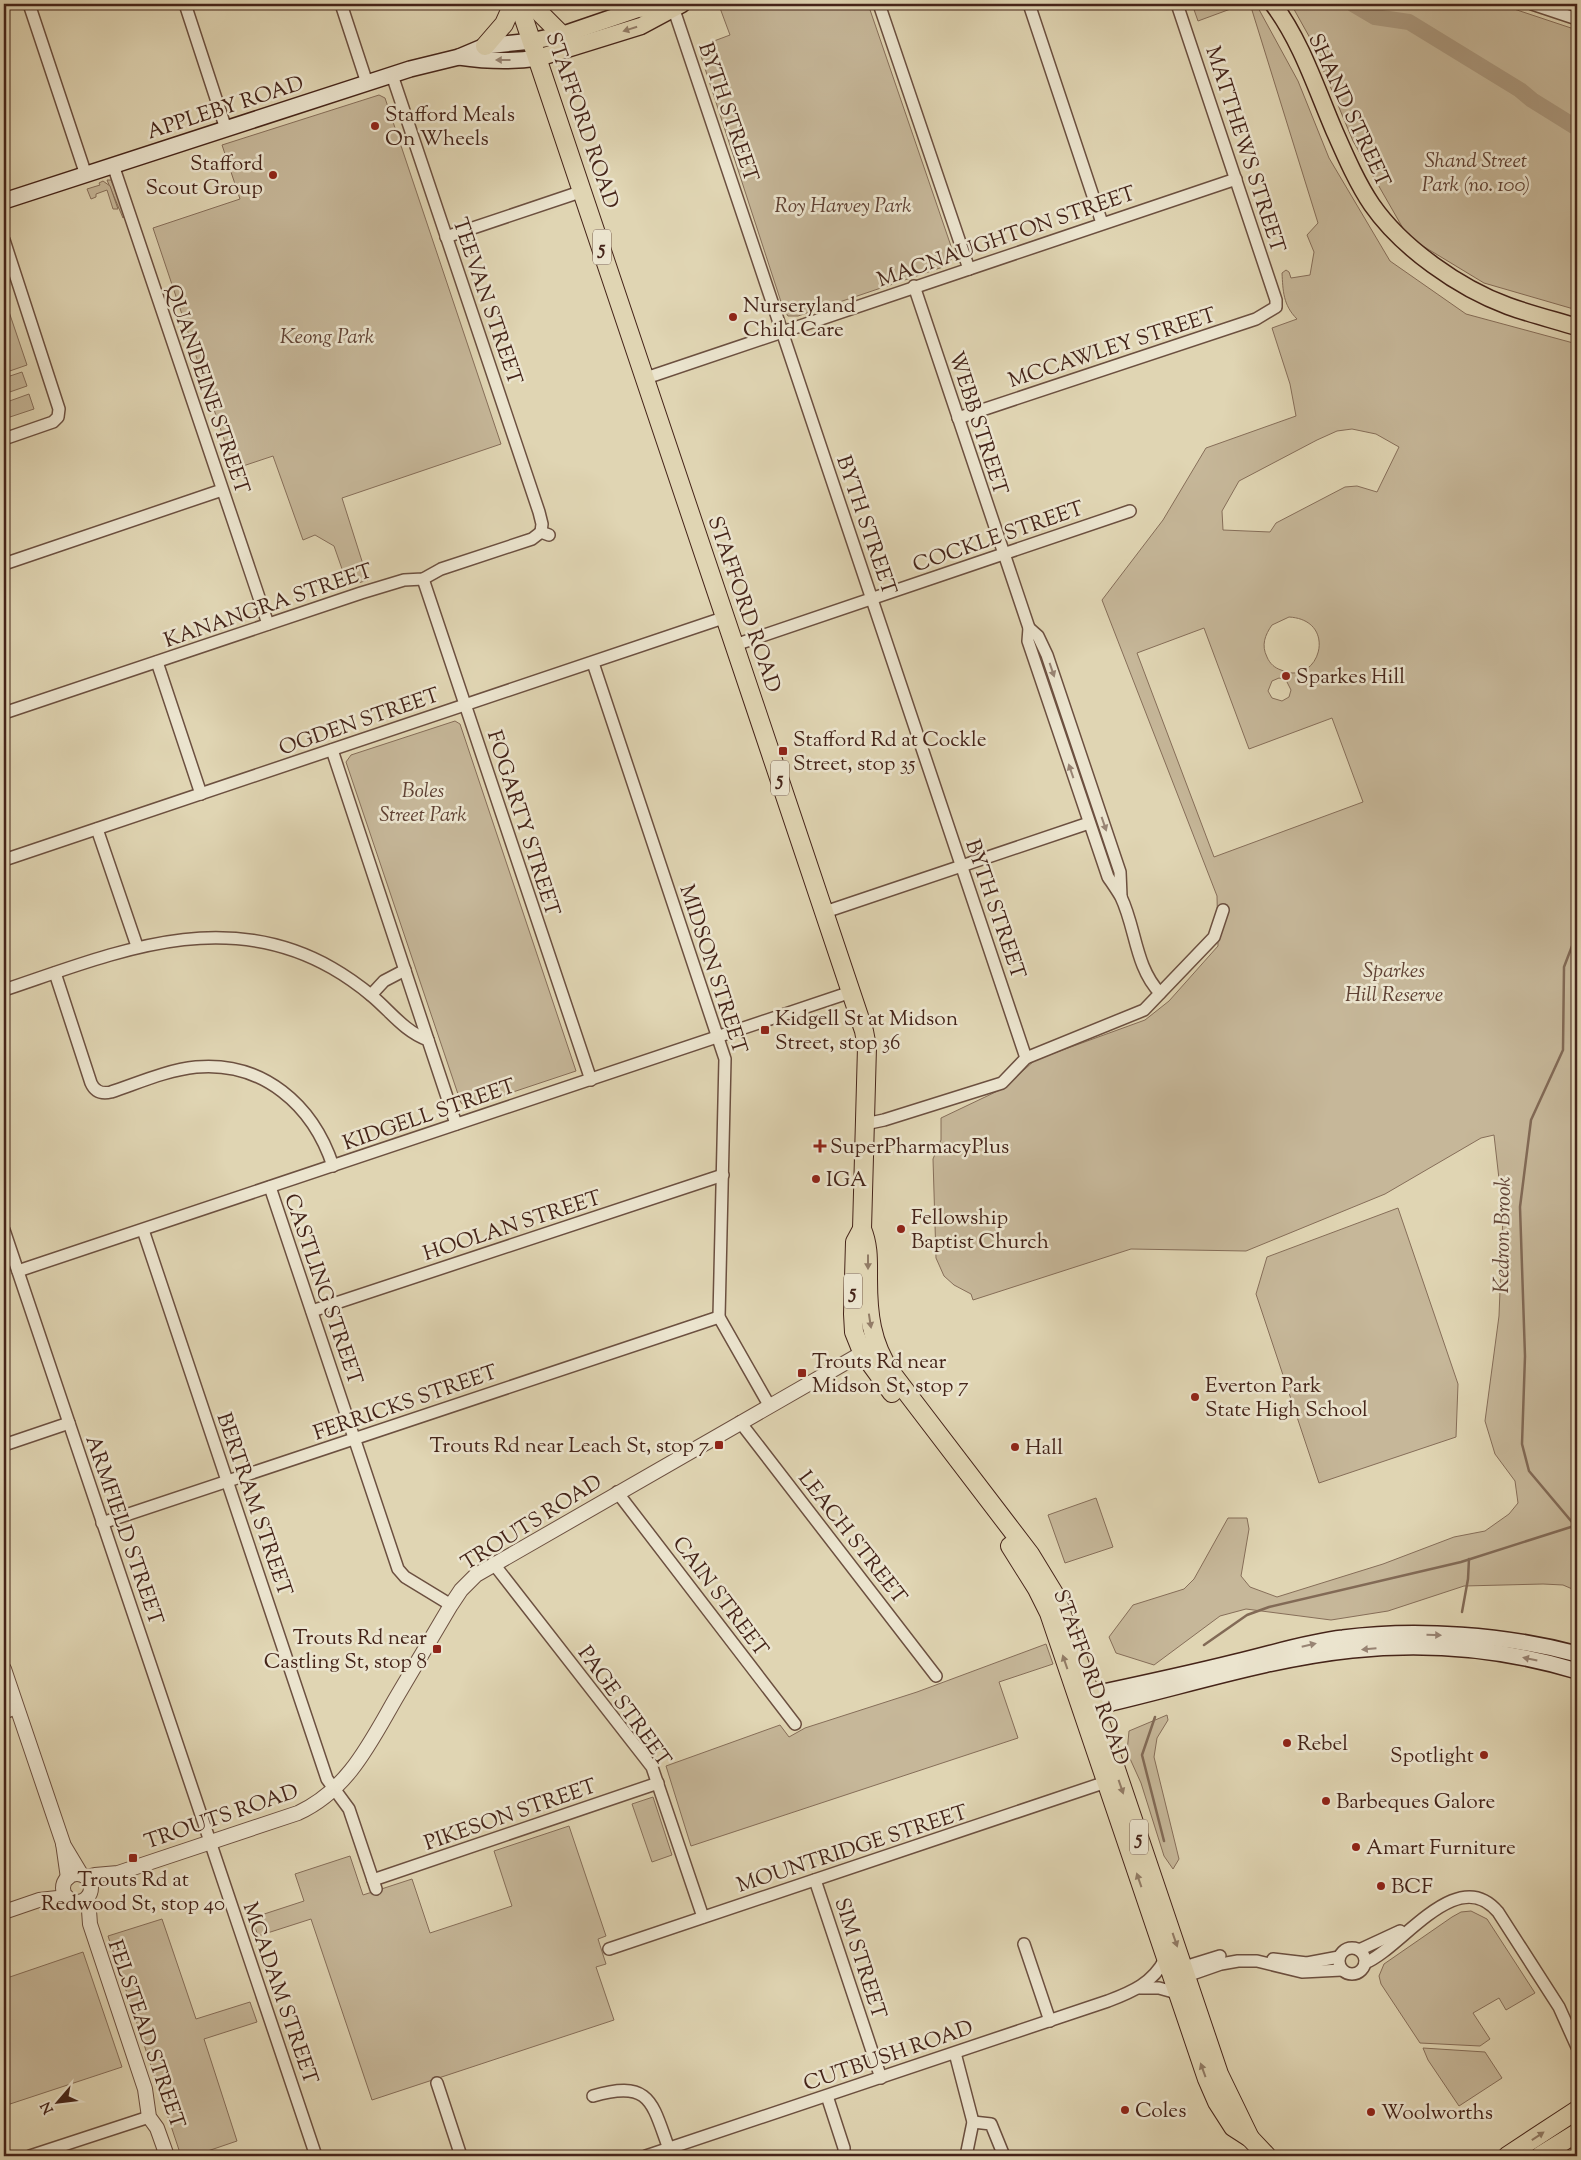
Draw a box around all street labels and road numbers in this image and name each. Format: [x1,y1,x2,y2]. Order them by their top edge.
street label: STAFFORD ROAD [537,28,625,213]
street label: SHAND STREET [1299,29,1397,193]
street label: BYTH STREET [689,39,765,187]
street label: MATTHEWS STREET [1197,42,1292,257]
street label: APPLEBY ROAD [143,69,308,148]
street label: MACNAUGHTON STREET [873,179,1140,296]
street label: TEEVAN STREET [443,214,529,389]
road number: 5 [593,230,611,264]
street label: QUANDEINE STREET [156,281,256,499]
street label: MCCAWLEY STREET [1005,301,1221,397]
street label: WEBB STREET [940,348,1015,500]
street label: BYTH STREET [827,452,903,600]
street label: COCKLE STREET [909,494,1089,581]
street label: STAFFORD ROAD [699,512,787,697]
street label: KANANGRA STREET [160,557,377,657]
street label: OGDEN STREET [275,681,444,764]
street label: FOGARTY STREET [478,727,566,921]
road number: 5 [771,760,789,796]
street label: BYTH STREET [956,836,1032,984]
street label: MIDSON STREET [671,881,754,1058]
street label: KIDGELL STREET [339,1072,520,1160]
street label: HOOLAN STREET [420,1184,606,1270]
street label: CASTLING STREET [275,1190,369,1390]
road number: 5 [844,1274,862,1308]
street label: FERRICKS STREET [310,1358,502,1449]
street label: BERTRAM STREET [208,1409,299,1601]
street label: ARMFIELD STREET [77,1432,170,1630]
street label: LEACH STREET [790,1465,913,1611]
street label: TROUTS ROAD [456,1468,608,1579]
street label: CAIN STREET [664,1531,775,1664]
street label: STAFFORD ROAD [1044,1586,1136,1770]
street label: PAGE STREET [569,1641,678,1774]
street label: PIKESON STREET [420,1772,601,1859]
street label: TROUTS ROAD [141,1777,303,1858]
street label: MOUNTRIDGE STREET [733,1798,972,1901]
road number: 5 [1130,1820,1148,1854]
street label: SIM STREET [825,1894,893,2023]
street label: MCADAM STREET [234,1898,324,2089]
street label: FELSTEAD STREET [99,1936,192,2133]
street label: CUTBUSH ROAD [800,2014,978,2100]

